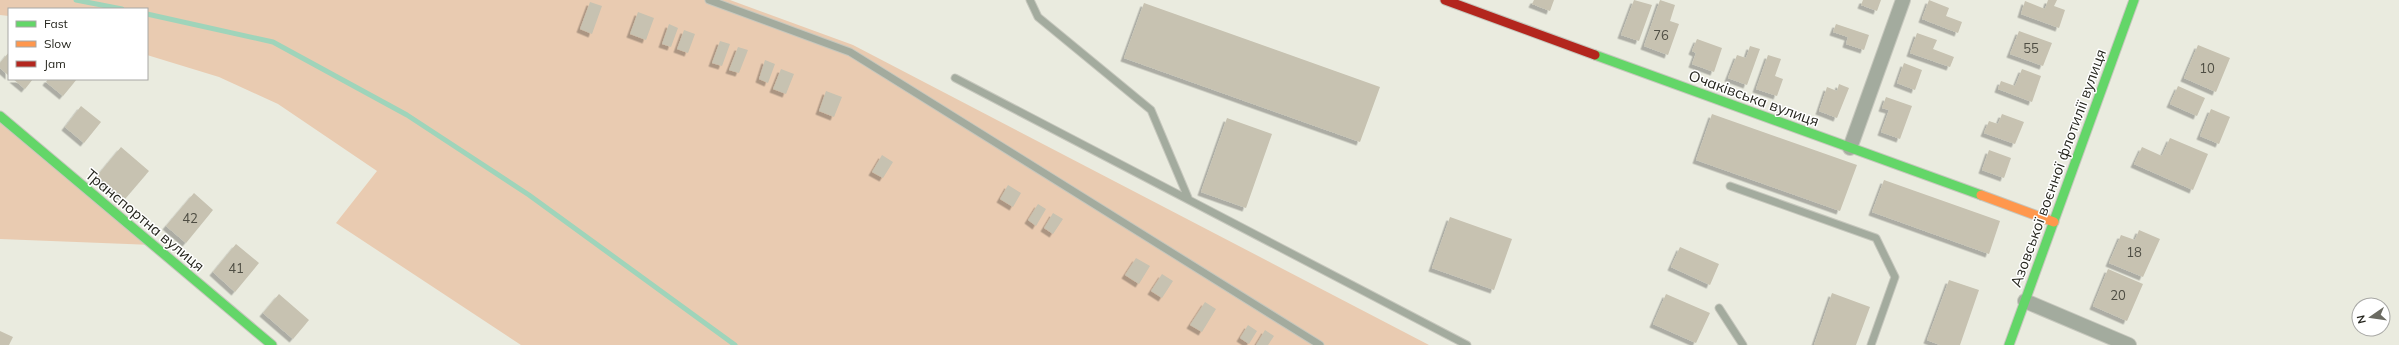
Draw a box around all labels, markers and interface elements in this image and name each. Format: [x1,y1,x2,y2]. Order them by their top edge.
legend [8,8,148,80]
text: Fast [44,16,68,31]
house number: 76 [1653,27,1669,43]
text: Slow [44,36,72,51]
house number: 55 [2023,40,2039,56]
street label: Азовської воєнної флотилії вулиця [2006,46,2110,290]
text: Jam [44,56,66,71]
house number: 10 [2199,60,2215,76]
street label: Очаківська вулиця [1686,66,1822,130]
street label: Транспортна вулиця [82,165,208,275]
house number: 42 [182,210,198,226]
house number: 18 [2126,244,2142,260]
house number: 41 [228,260,244,276]
house number: 20 [2110,287,2126,303]
north arrow [2351,297,2391,337]
text: N [2354,314,2369,325]

